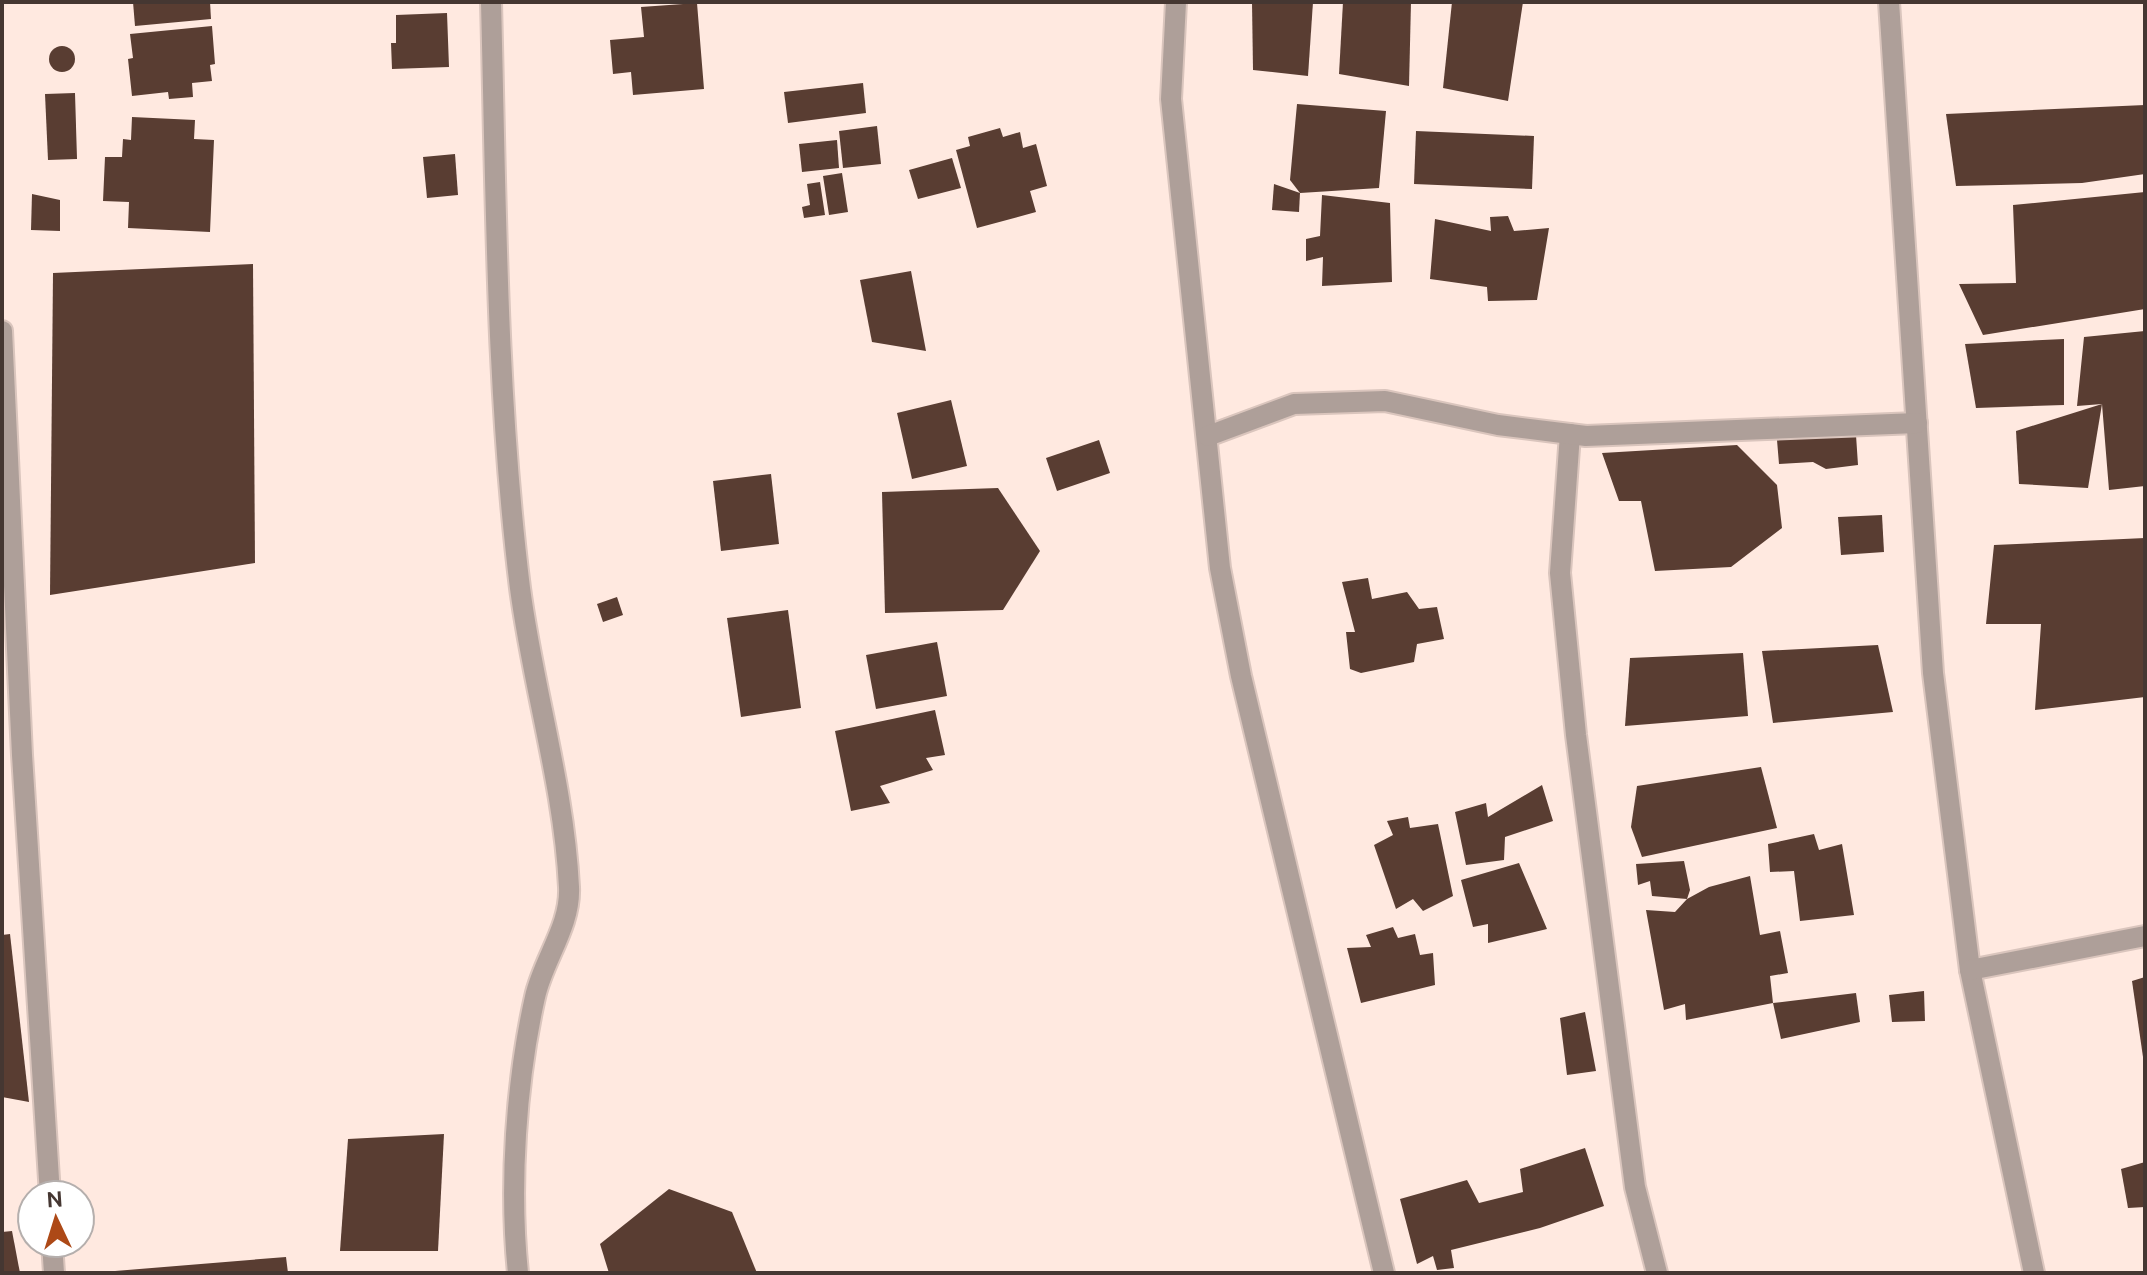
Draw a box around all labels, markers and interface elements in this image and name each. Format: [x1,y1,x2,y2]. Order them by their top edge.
north arrow [16,1179,96,1259]
text: N [46,1186,64,1212]

